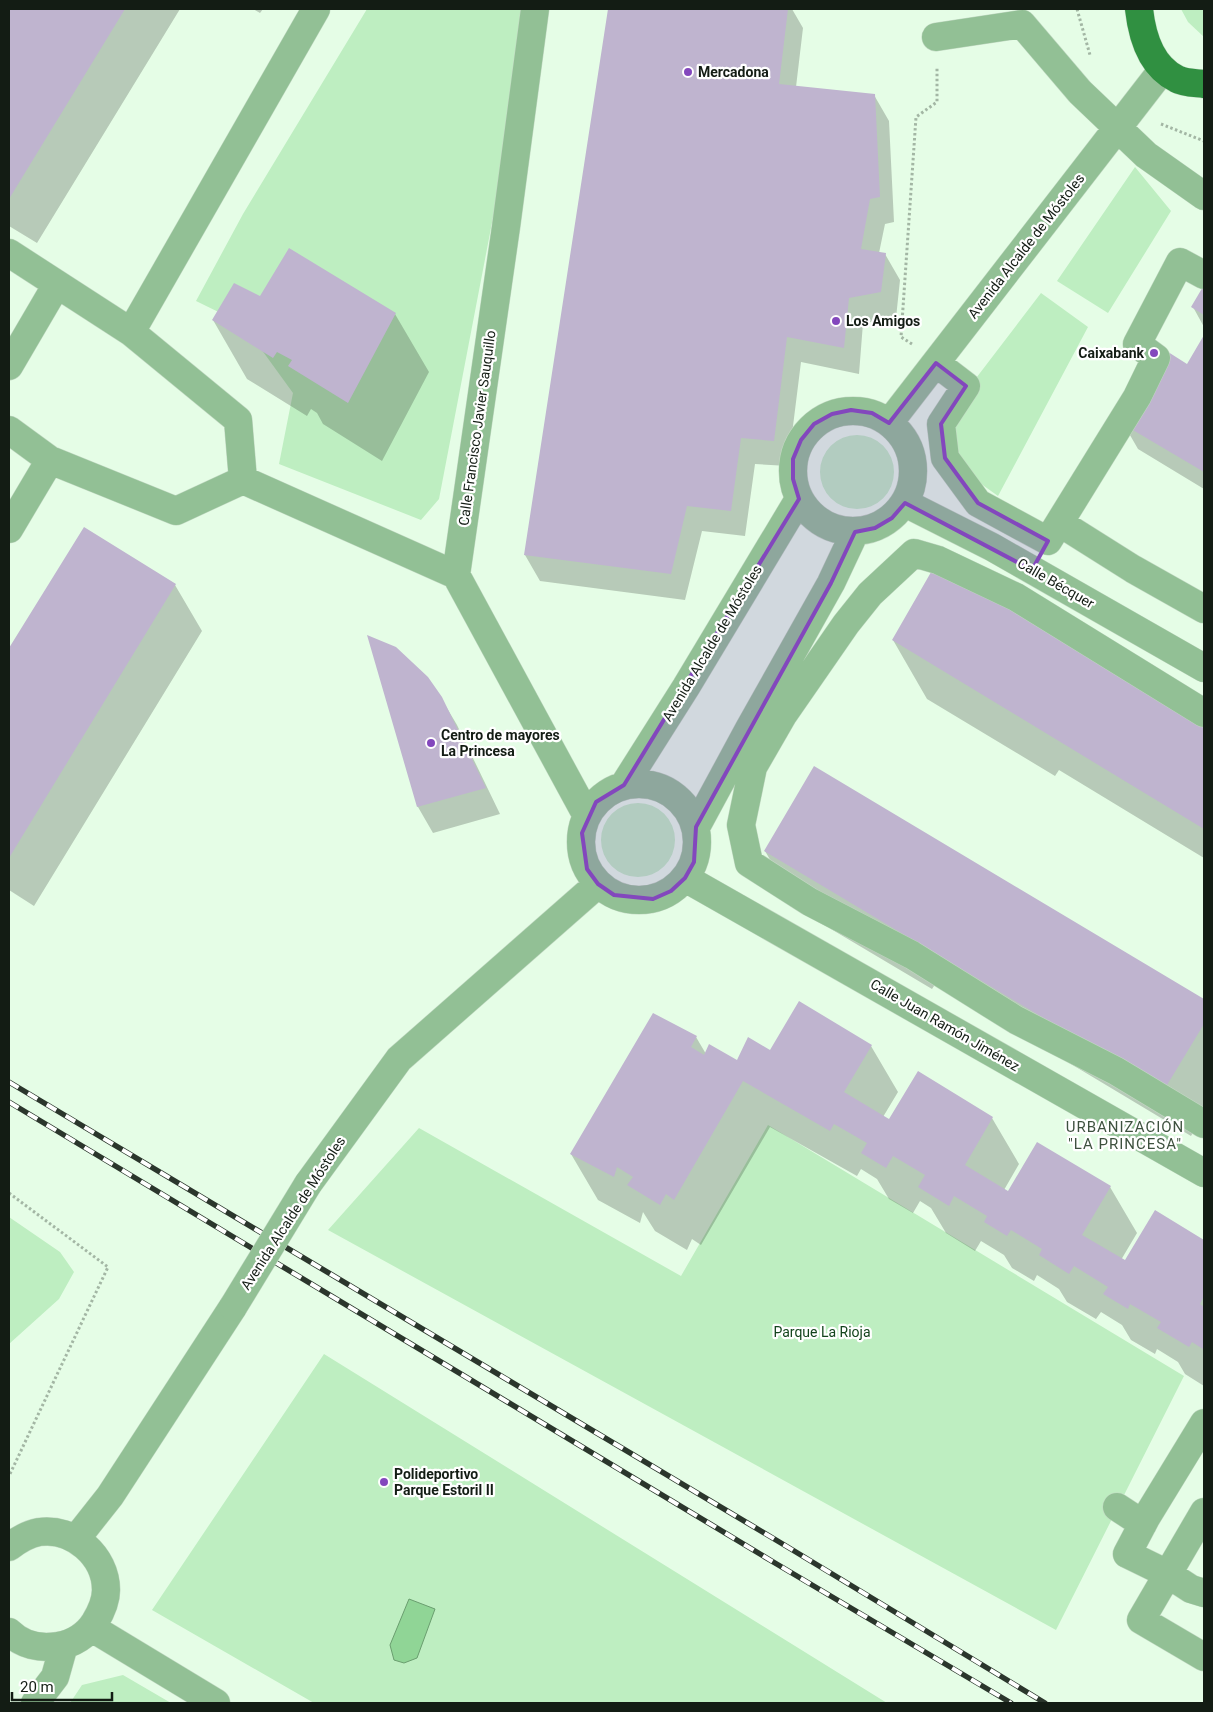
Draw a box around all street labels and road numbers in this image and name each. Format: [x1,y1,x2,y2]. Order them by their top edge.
street label: Avenida Alcalde de Móstoles [964,170,1088,322]
street label: Calle Francisco Javier Sauquillo [455,329,499,527]
street label: Calle Bécquer [1015,555,1097,611]
street label: Avenida Alcalde de Móstoles [659,562,765,724]
street label: Calle Juan Ramón Jiménez [868,976,1022,1074]
street label: Avenida Alcalde de Móstoles [237,1133,349,1293]

